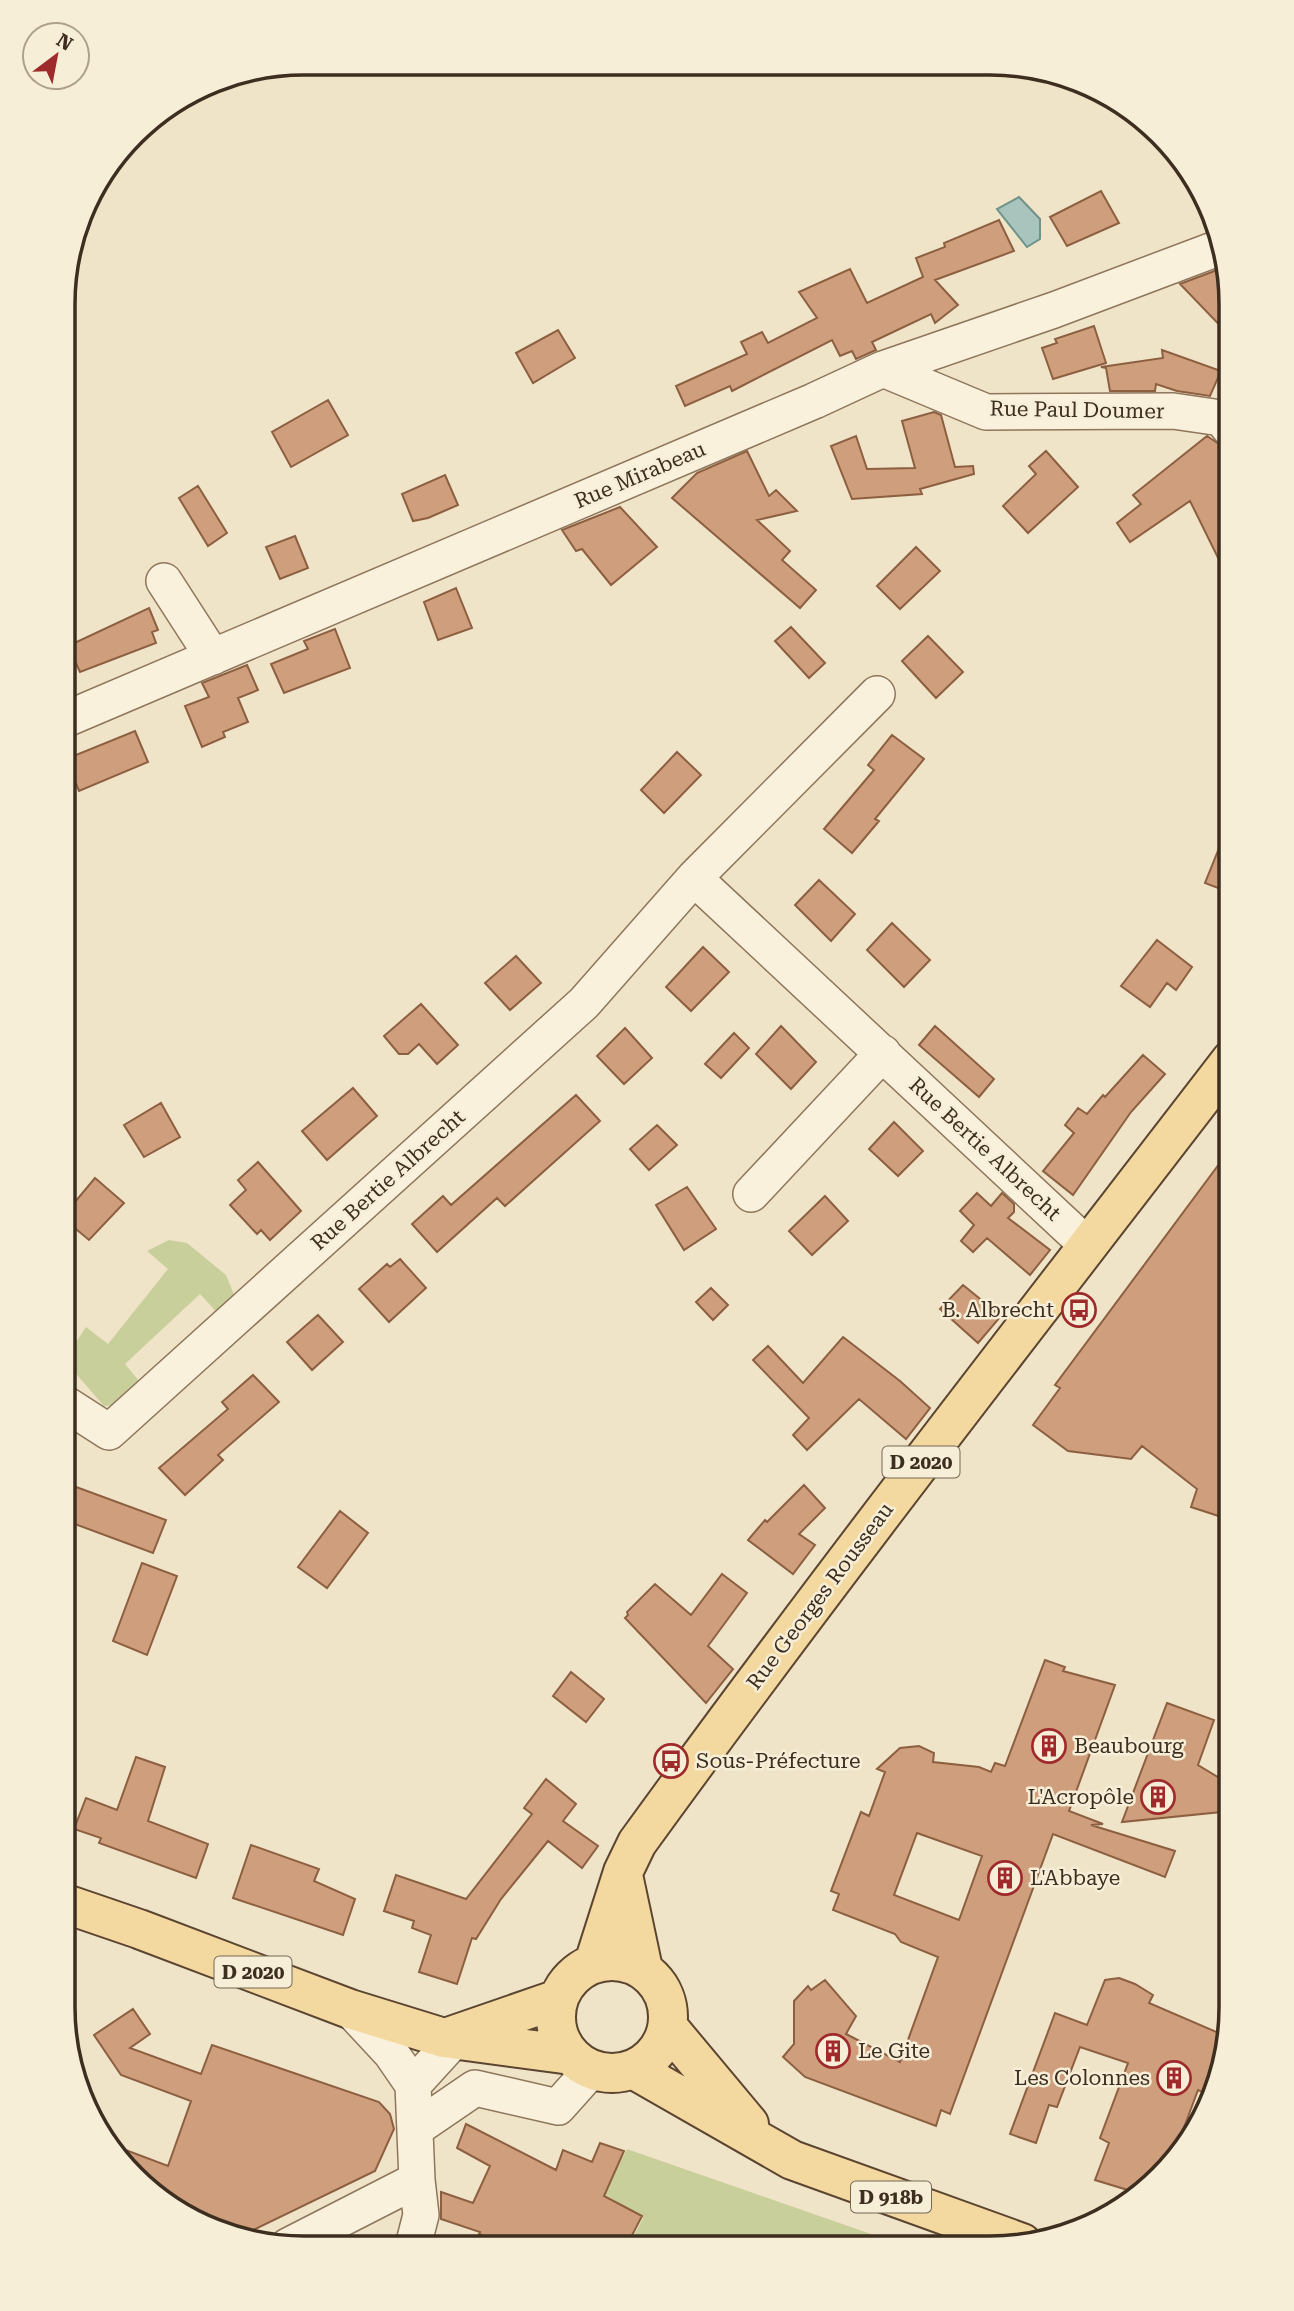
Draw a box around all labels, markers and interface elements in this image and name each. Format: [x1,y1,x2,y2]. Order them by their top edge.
north arrow [21,21,91,91]
text: N [52,28,77,56]
street label: Rue Paul Doumer [989,396,1165,424]
street label: Rue Mirabeau [571,437,709,513]
street label: Rue Bertie Albrecht [904,1073,1066,1226]
street label: Rue Bertie Albrecht [306,1105,470,1255]
bus stop icon: B. Albrecht [1060,1291,1098,1329]
place label: B. Albrecht [942,1298,1054,1322]
road number: D 2020 [883,1446,960,1478]
street label: Rue Georges Rousseau [742,1498,898,1694]
building icon: Beaubourg [1030,1727,1068,1765]
place label: Beaubourg [1074,1734,1184,1758]
bus stop icon: Sous-Préfecture [652,1742,690,1780]
place label: Sous-Préfecture [696,1749,860,1773]
building icon: L'Acropôle [1139,1778,1177,1816]
place label: L'Acropôle [1028,1785,1134,1809]
building icon: L'Abbaye [986,1859,1024,1897]
place label: L'Abbaye [1030,1866,1120,1890]
road number: D 2020 [215,1956,292,1988]
building icon: Le Gite [814,2032,852,2070]
place label: Le Gite [858,2039,930,2063]
building icon: Les Colonnes [1155,2059,1193,2097]
place label: Les Colonnes [1014,2066,1150,2090]
road number: D 918b [851,2182,931,2212]

